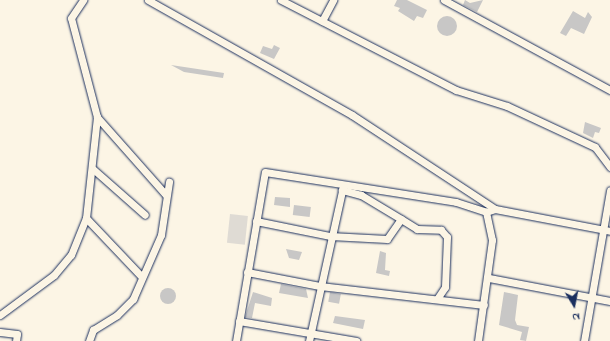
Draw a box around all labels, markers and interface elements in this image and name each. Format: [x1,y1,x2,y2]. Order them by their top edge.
north arrow [554,285,594,325]
text: N [571,308,581,325]

